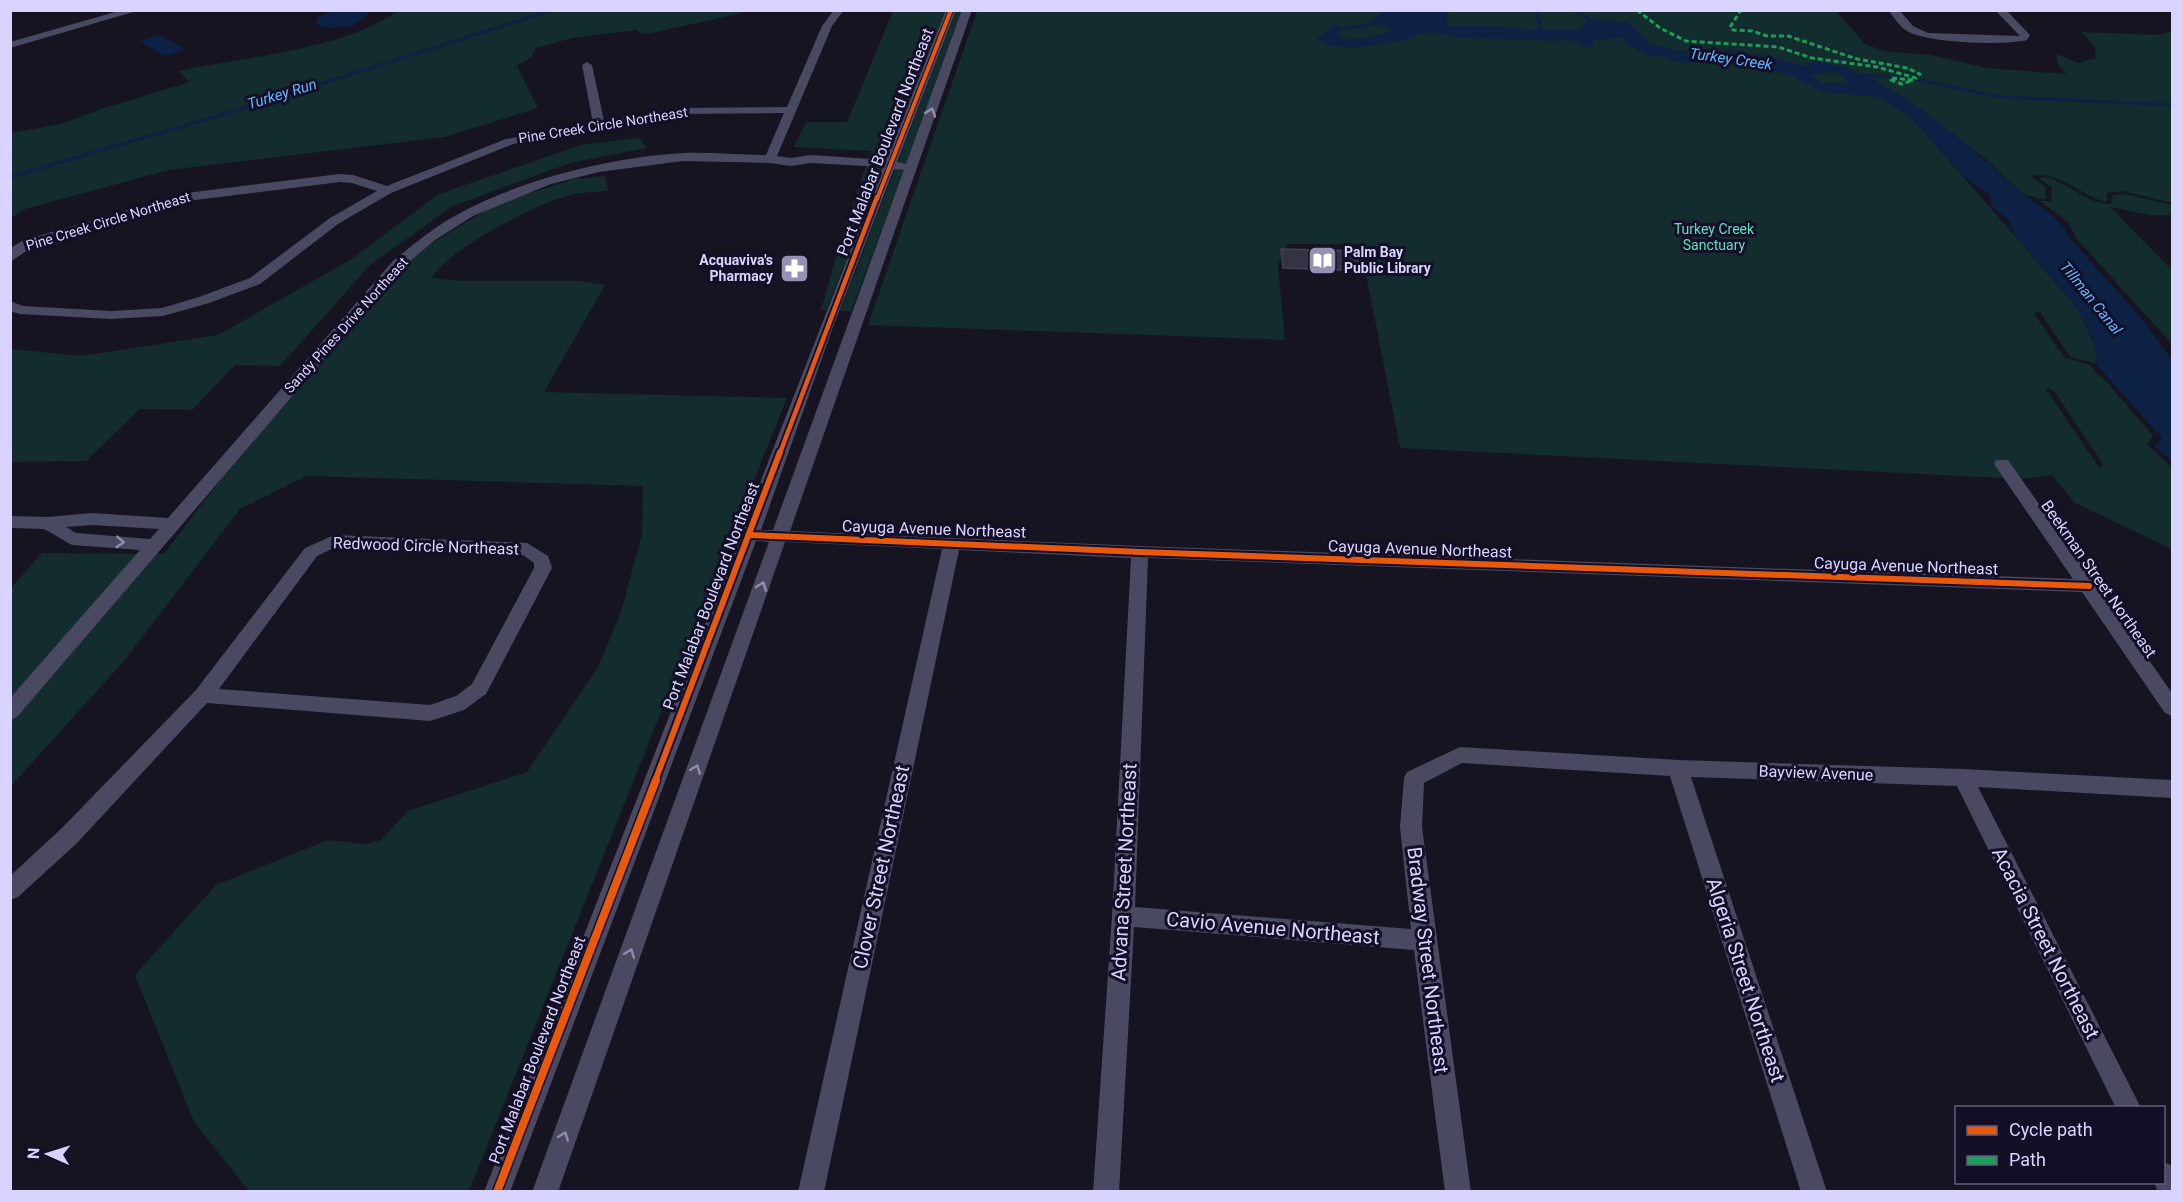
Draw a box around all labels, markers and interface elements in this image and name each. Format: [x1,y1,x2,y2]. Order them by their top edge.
street label: Port Malabar Boulevard Northeast [833,25,937,259]
water label: Turkey Creek [1688,44,1774,74]
water label: Turkey Run [245,75,319,113]
street label: Pine Creek Circle Northeast [517,104,689,146]
one-way arrow [924,108,937,118]
street label: Pine Creek Circle Northeast [24,188,192,254]
park label: Turkey Creek Sanctuary [1674,221,1755,253]
library icon: Palm Bay Public Library [1307,244,1339,276]
place label: Palm Bay Public Library [1344,244,1432,276]
place label: Acquaviva's Pharmacy [699,252,774,284]
pharmacy icon: Acquaviva's Pharmacy [778,252,810,284]
street label: Sandy Pines Drive Northeast [281,254,411,396]
water label: Tillman Canal [2056,258,2126,338]
street label: Port Malabar Boulevard Northeast [659,479,763,713]
street label: Beekman Street Northeast [2037,497,2161,661]
street label: Cayuga Avenue Northeast [842,516,1026,542]
street label: Redwood Circle Northeast [333,533,519,559]
one-way arrow [115,536,124,549]
street label: Cayuga Avenue Northeast [1328,536,1512,562]
street label: Cayuga Avenue Northeast [1814,553,1998,579]
one-way arrow [755,581,768,592]
street label: Advana Street Northeast [1106,762,1142,982]
street label: Bayview Avenue [1758,762,1874,784]
street label: Clover Street Northeast [848,763,914,971]
one-way arrow [689,765,702,775]
street label: Acacia Street Northeast [1987,843,2105,1043]
street label: Bradway Street Northeast [1402,846,1454,1074]
street label: Algeria Street Northeast [1702,875,1790,1085]
street label: Cavio Avenue Northeast [1165,907,1381,949]
street label: Port Malabar Boulevard Northeast [485,933,589,1167]
one-way arrow [623,948,636,959]
legend [1955,1106,2165,1184]
text: Cycle path [2009,1119,2093,1140]
north arrow [18,1124,78,1184]
one-way arrow [557,1132,570,1142]
text: N [24,1147,43,1159]
text: Path [2009,1149,2046,1170]

